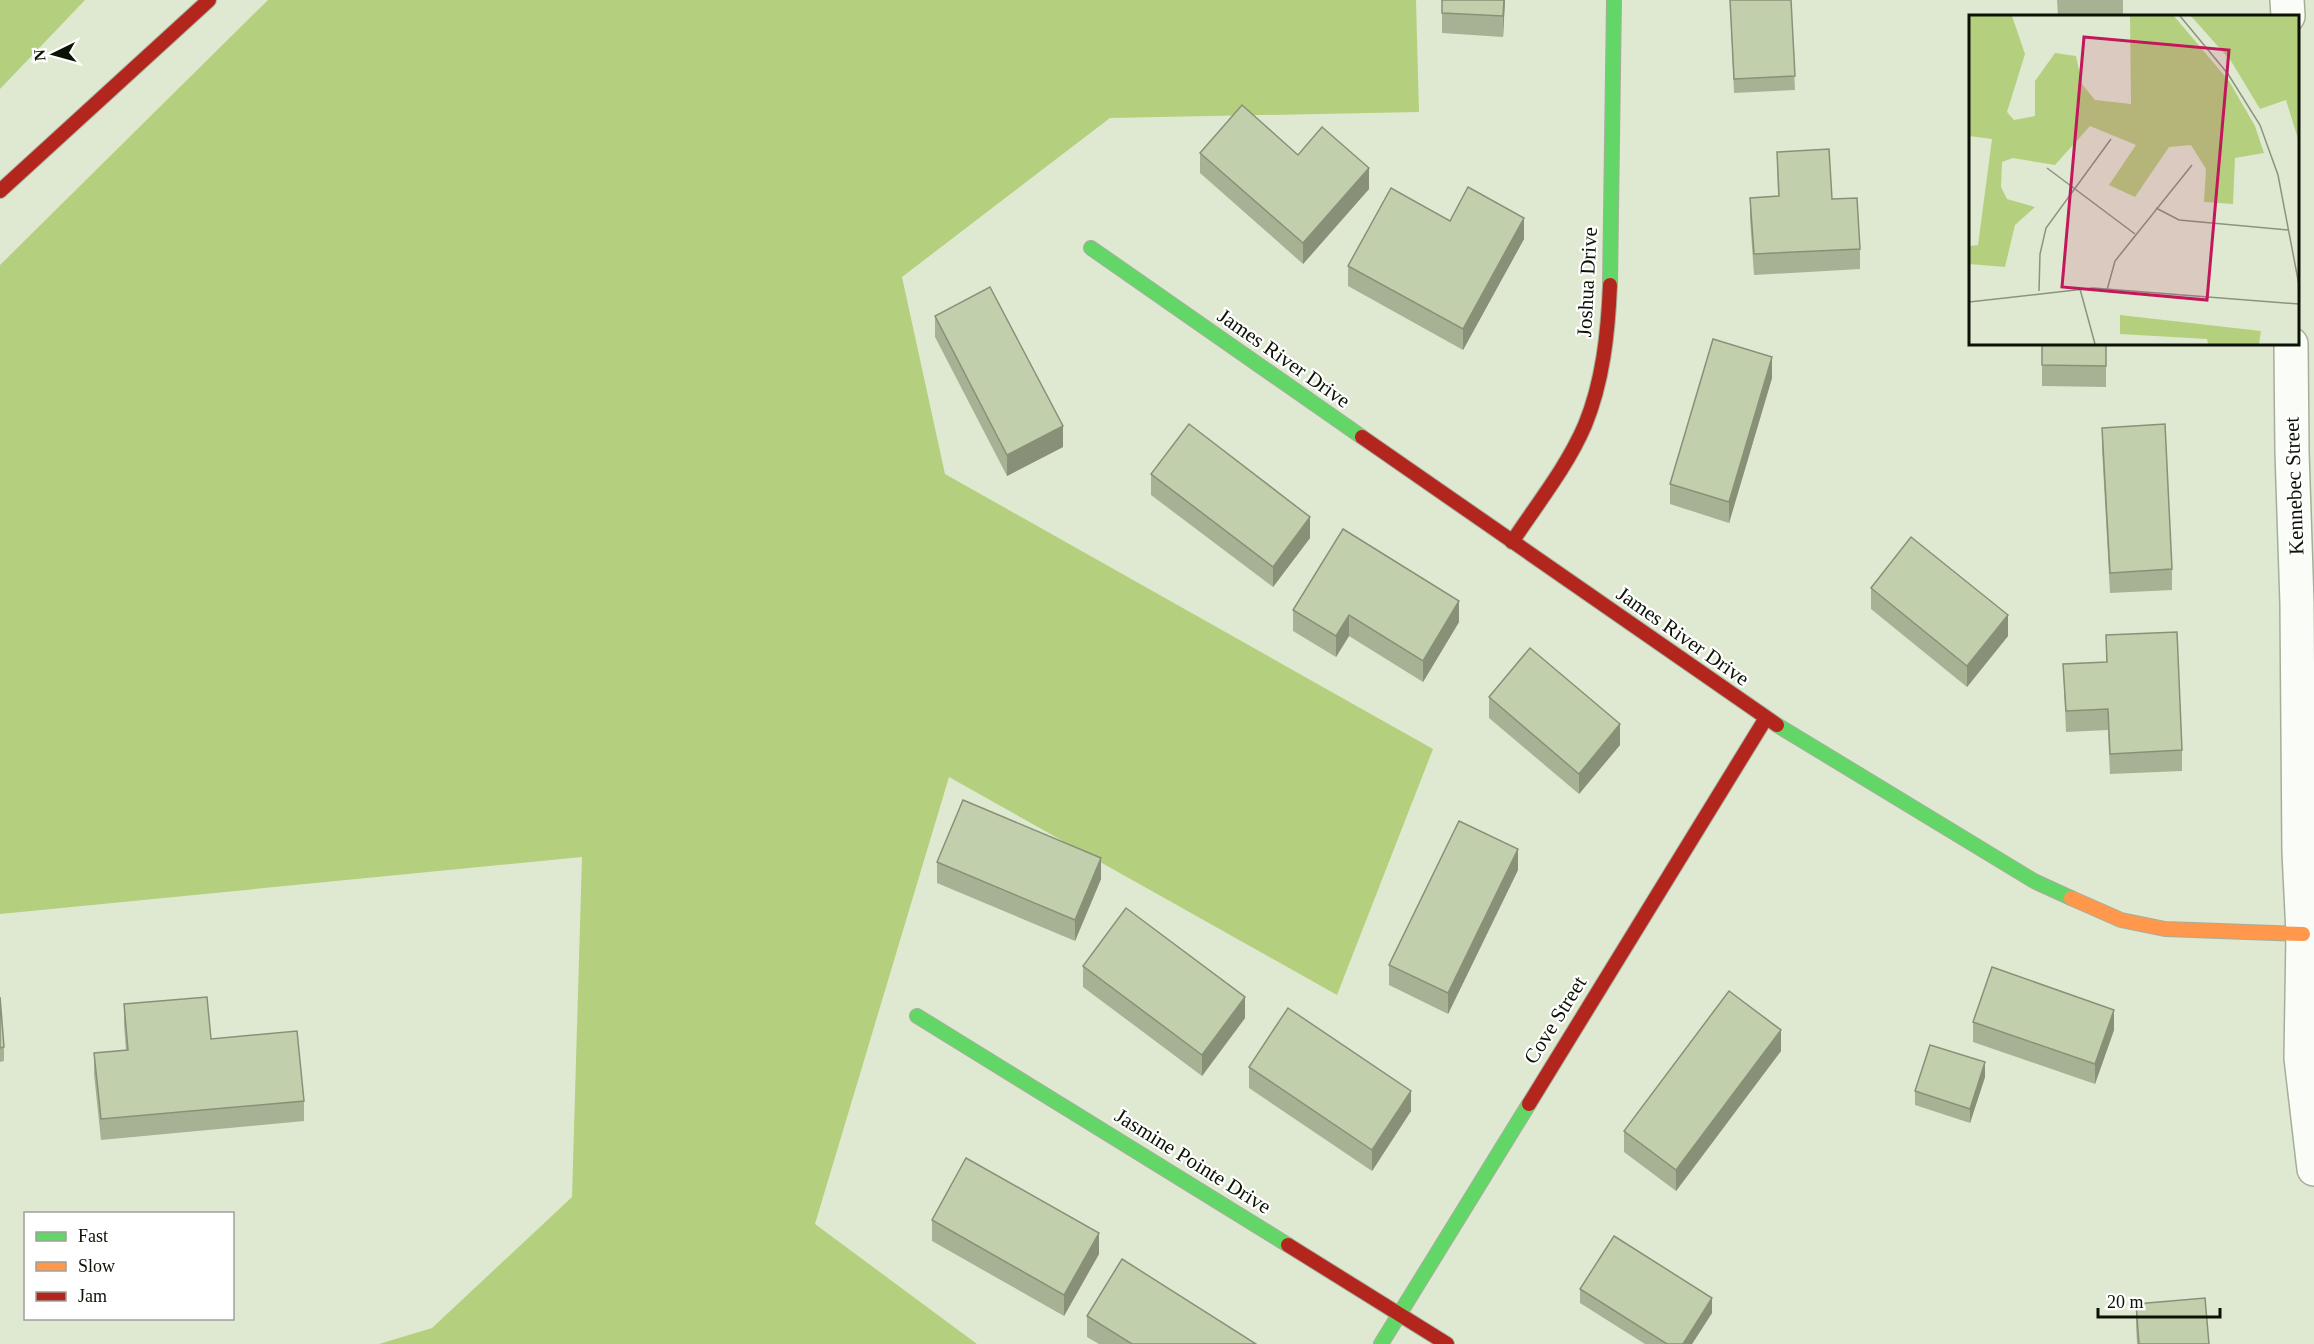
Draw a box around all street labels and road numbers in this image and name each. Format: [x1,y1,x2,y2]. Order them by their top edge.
street label: Joshua Drive [1572,226,1602,338]
street label: James River Drive [1213,303,1355,413]
street label: Kennebec Street [2280,416,2308,555]
street label: James River Drive [1612,581,1754,691]
street label: Cove Street [1519,972,1591,1068]
street label: Jasmine Pointe Drive [1110,1103,1276,1219]

